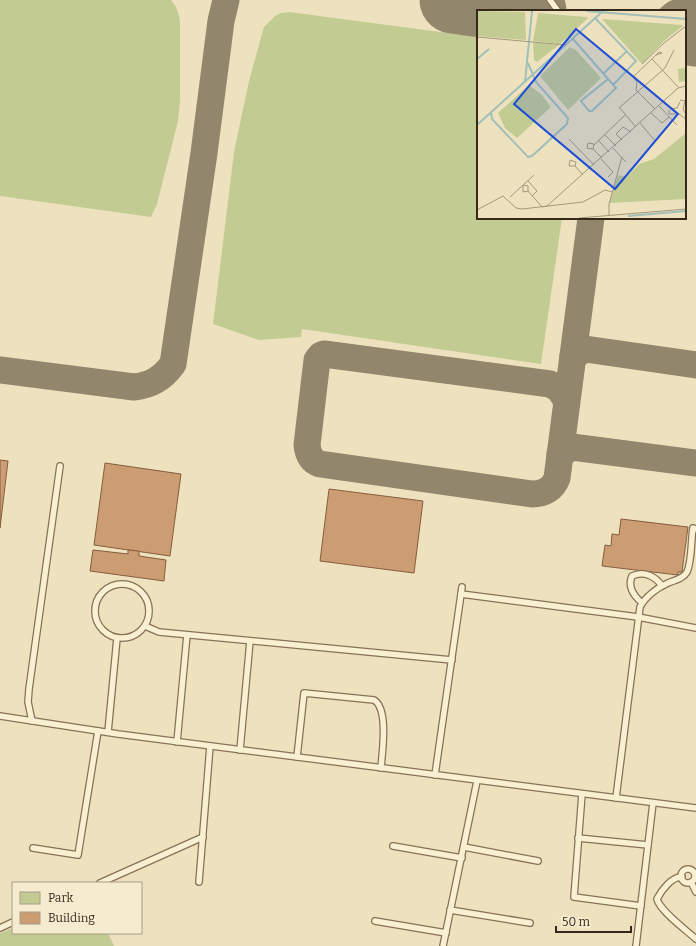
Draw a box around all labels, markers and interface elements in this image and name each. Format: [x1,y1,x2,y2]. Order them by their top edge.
inset map [477,10,686,219]
legend [12,882,142,934]
text: Park [48,891,74,905]
scale bar [556,908,631,934]
text: Building [48,911,95,925]
text: 50 m [562,915,591,929]

